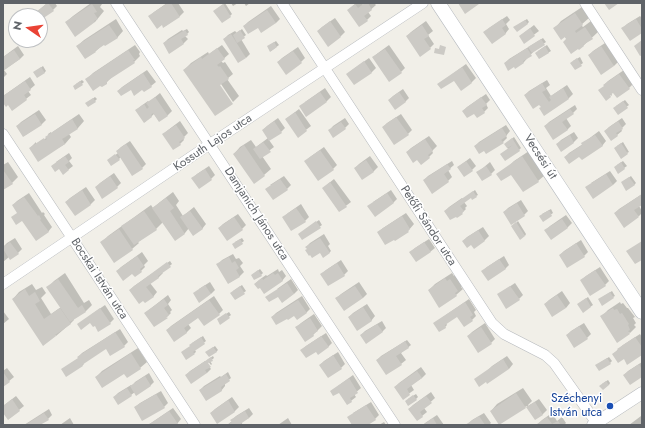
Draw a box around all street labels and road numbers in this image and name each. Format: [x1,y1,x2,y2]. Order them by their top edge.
street label: Kossuth Lajos utca [171,111,255,175]
street label: Vecsési út [520,132,560,182]
street label: Damjanich János utca [221,165,291,263]
street label: Petőfi Sándor utca [397,183,459,269]
street label: Bocskai István utca [67,236,131,322]

